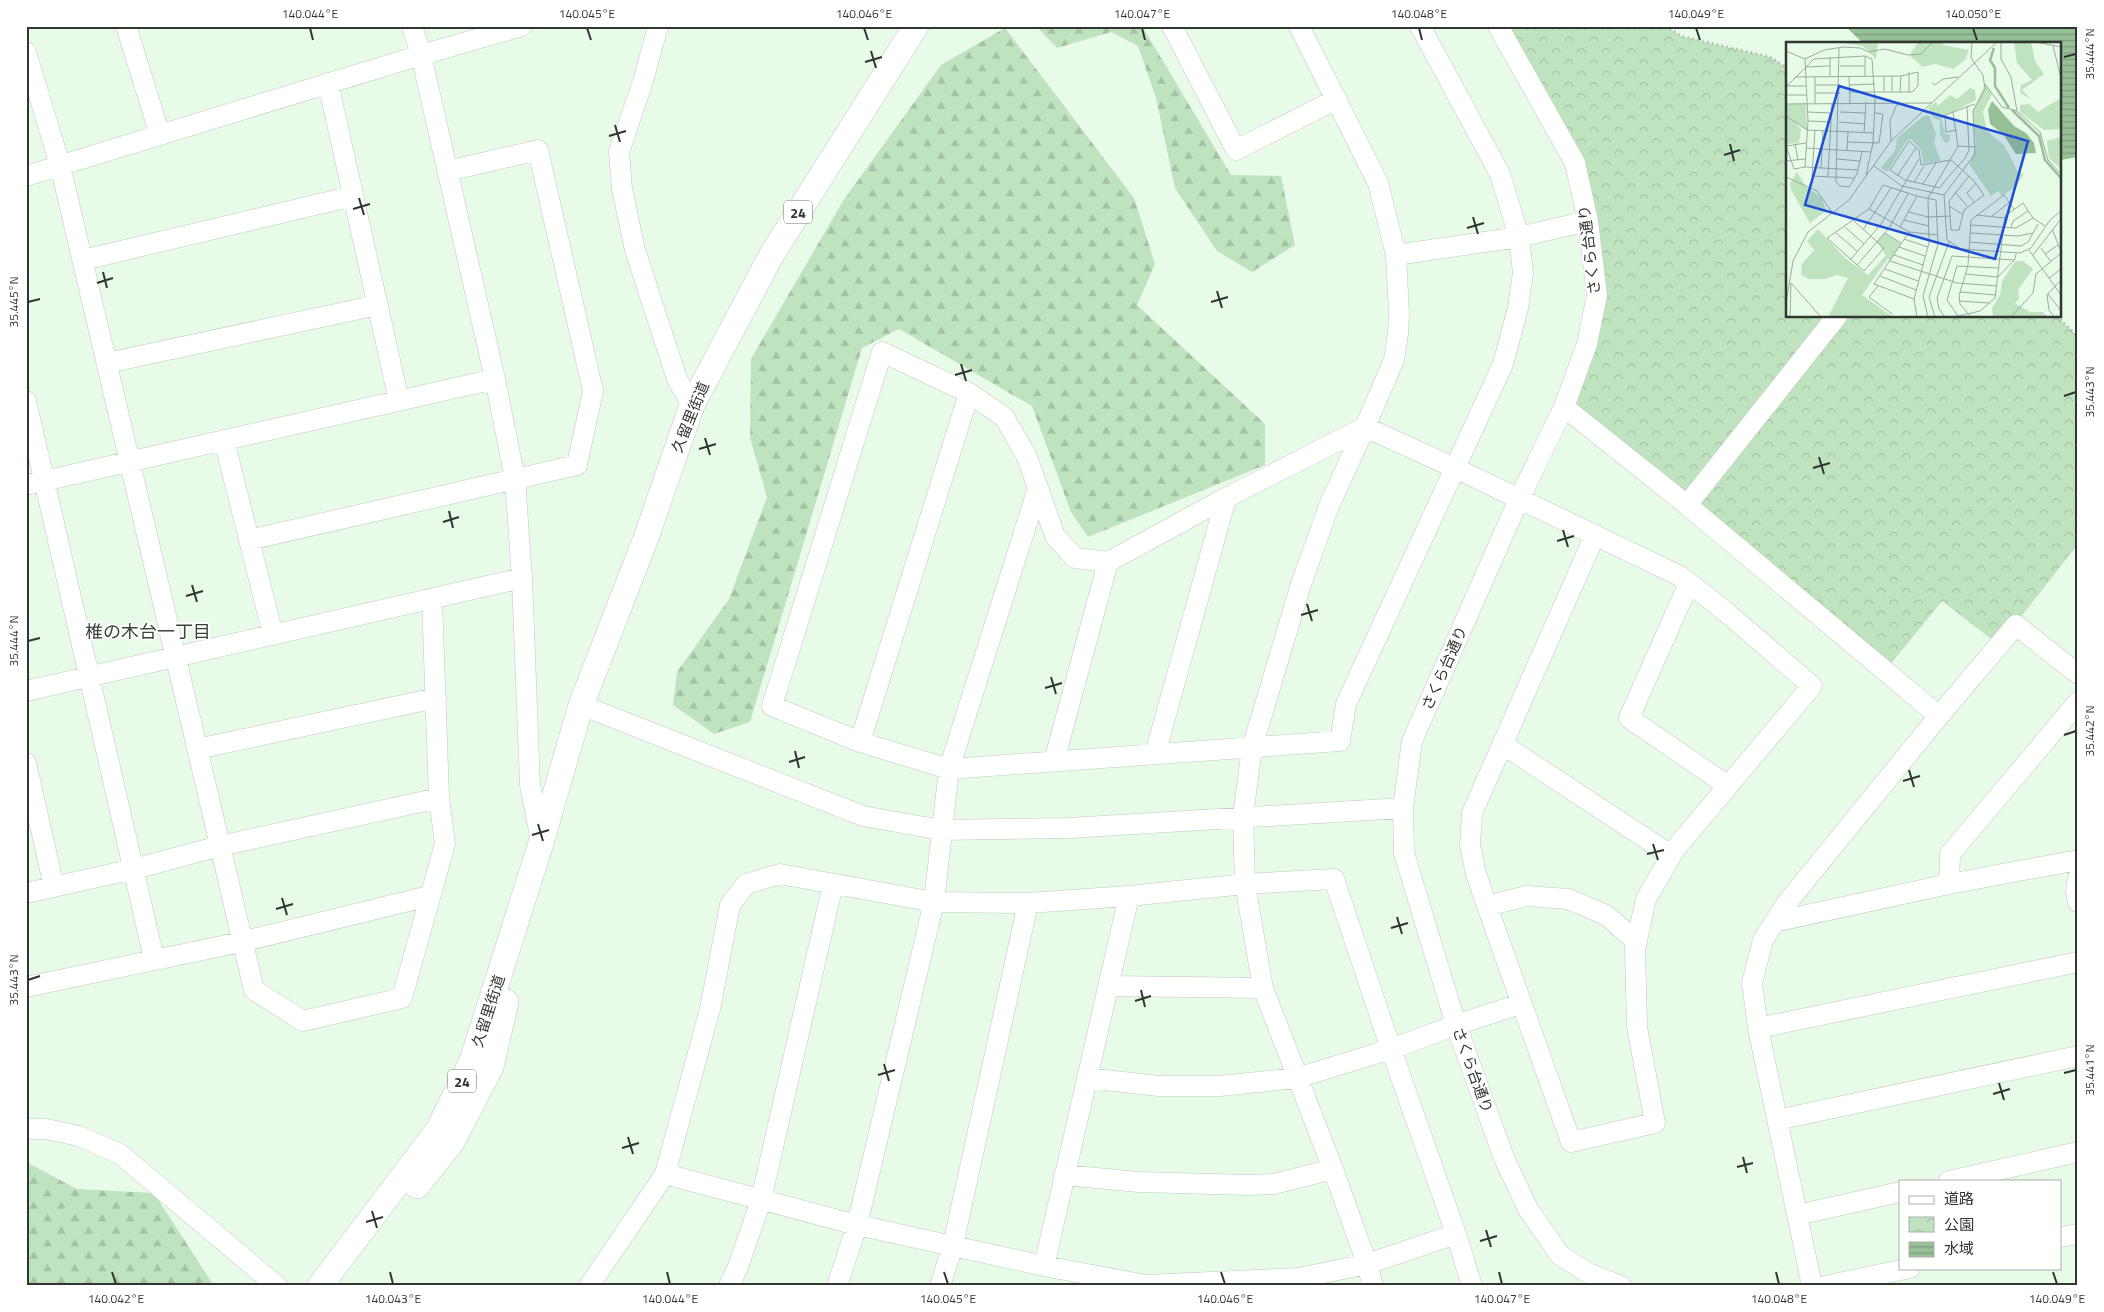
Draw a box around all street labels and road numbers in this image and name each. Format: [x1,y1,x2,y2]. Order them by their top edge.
road number: 24 [784,200,812,223]
street label: さくら台通り [1572,204,1606,296]
street label: 久留里街道 [665,378,715,456]
street label: さくら台通り [1415,622,1473,714]
street label: 久留里街道 [465,972,511,1050]
street label: さくら台通り [1447,1024,1499,1116]
road number: 24 [448,1070,476,1092]

